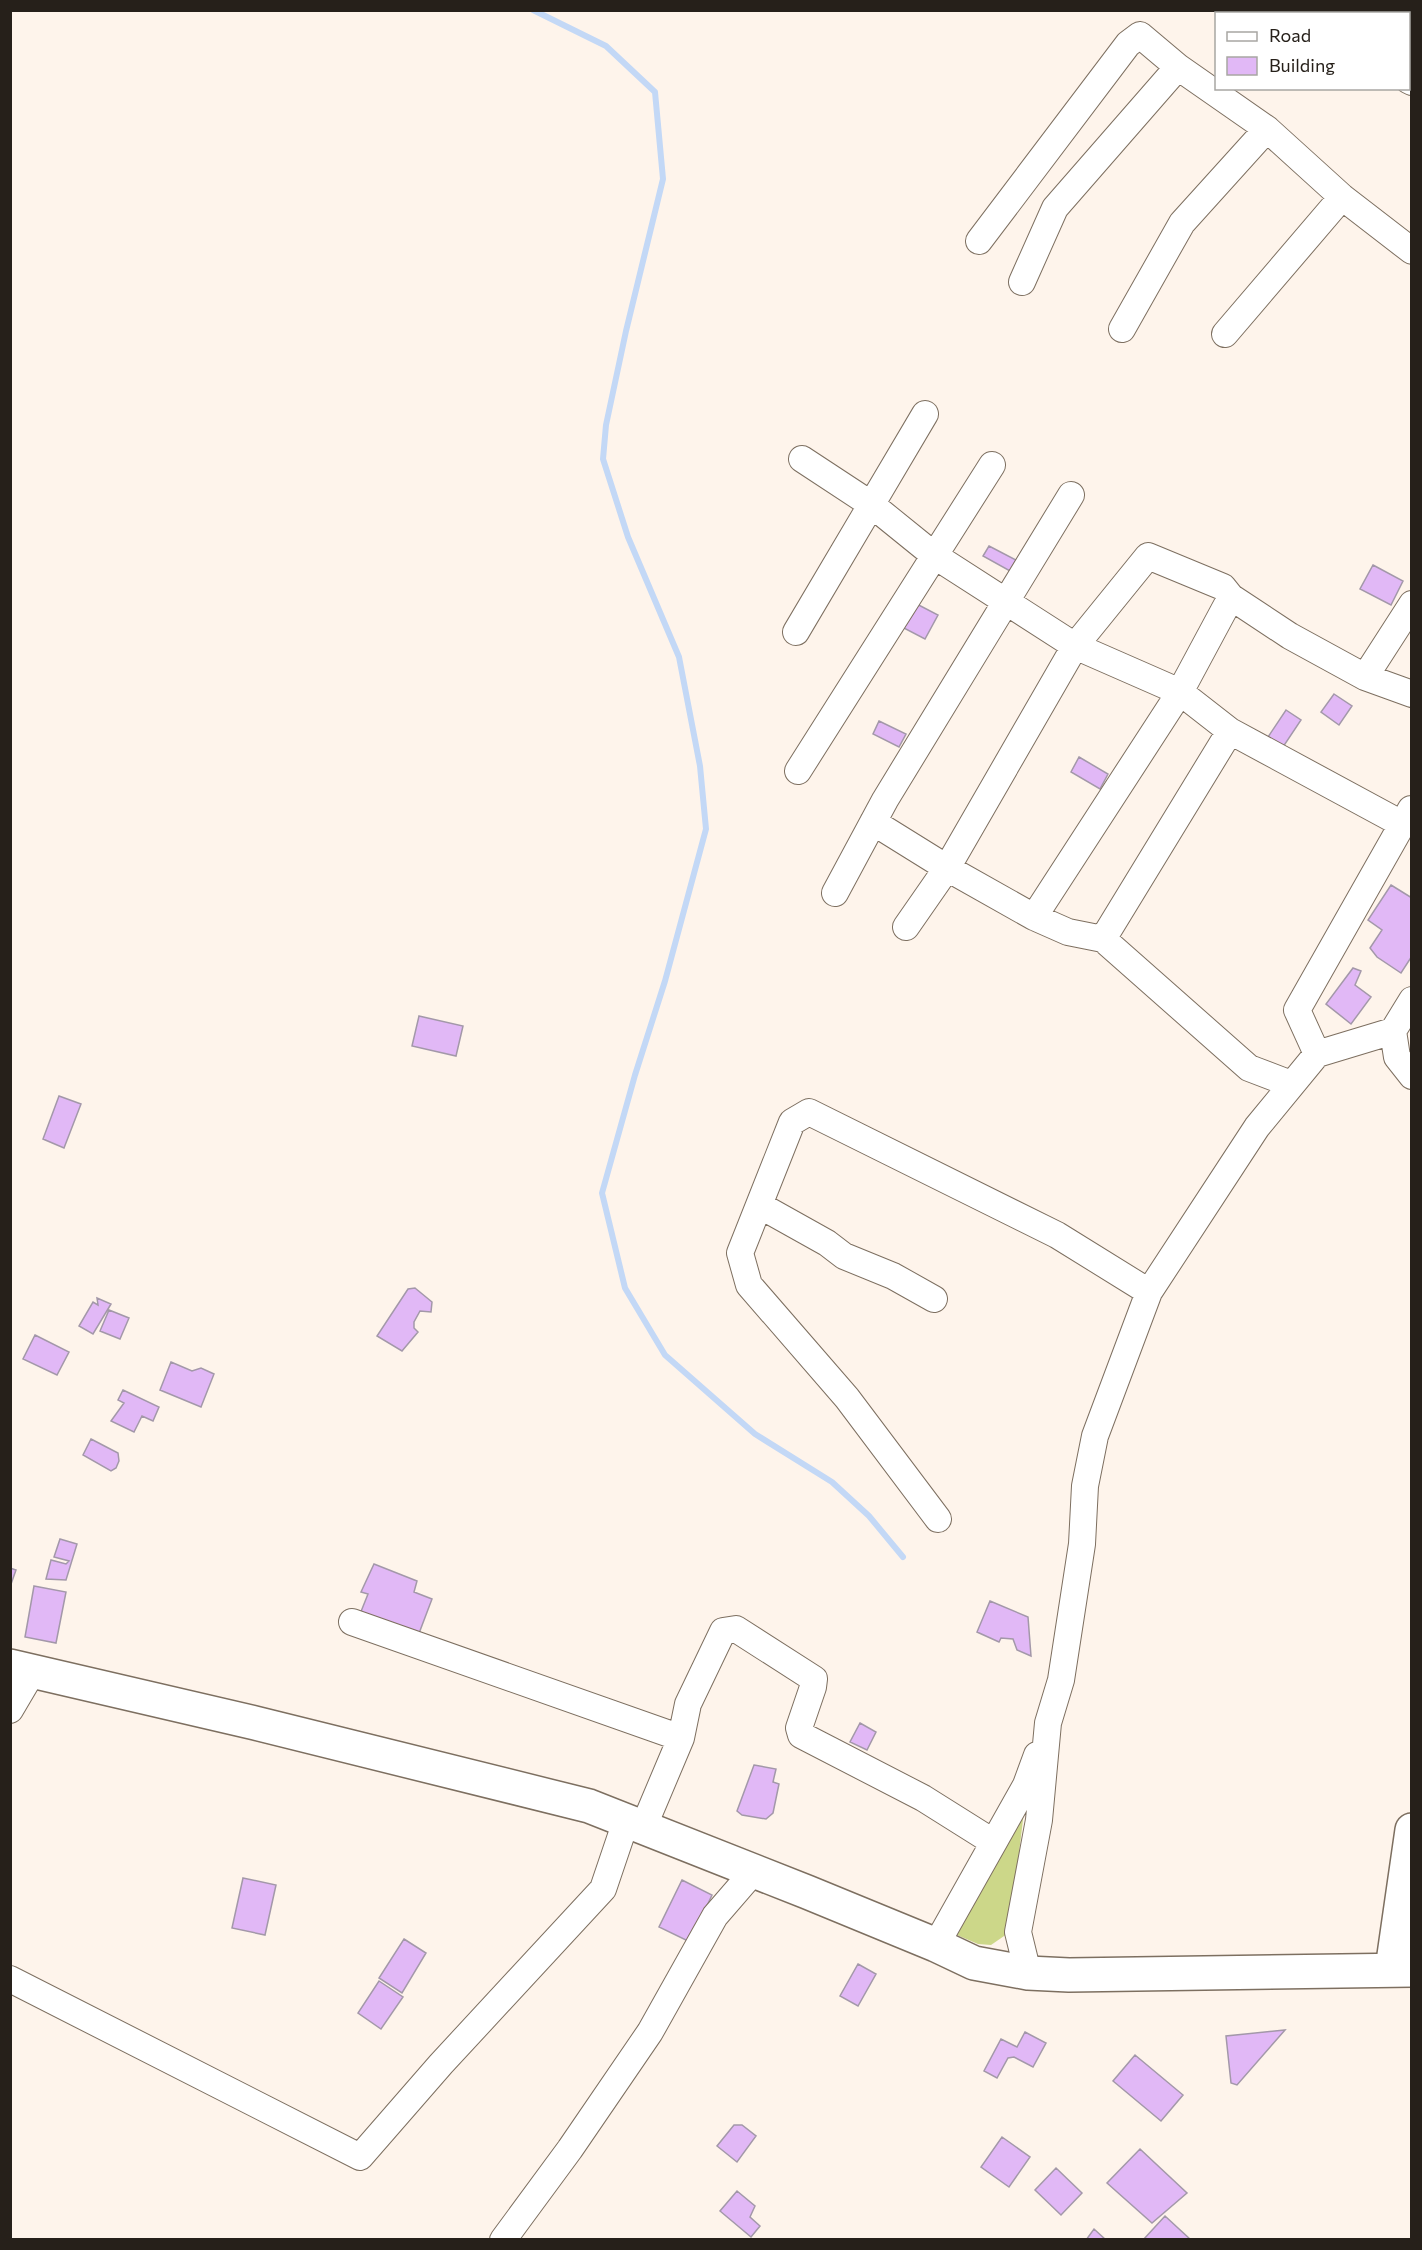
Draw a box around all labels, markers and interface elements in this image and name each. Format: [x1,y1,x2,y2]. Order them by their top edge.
legend [1215,12,1410,90]
text: Road [1269,24,1311,46]
text: Building [1269,54,1335,76]

